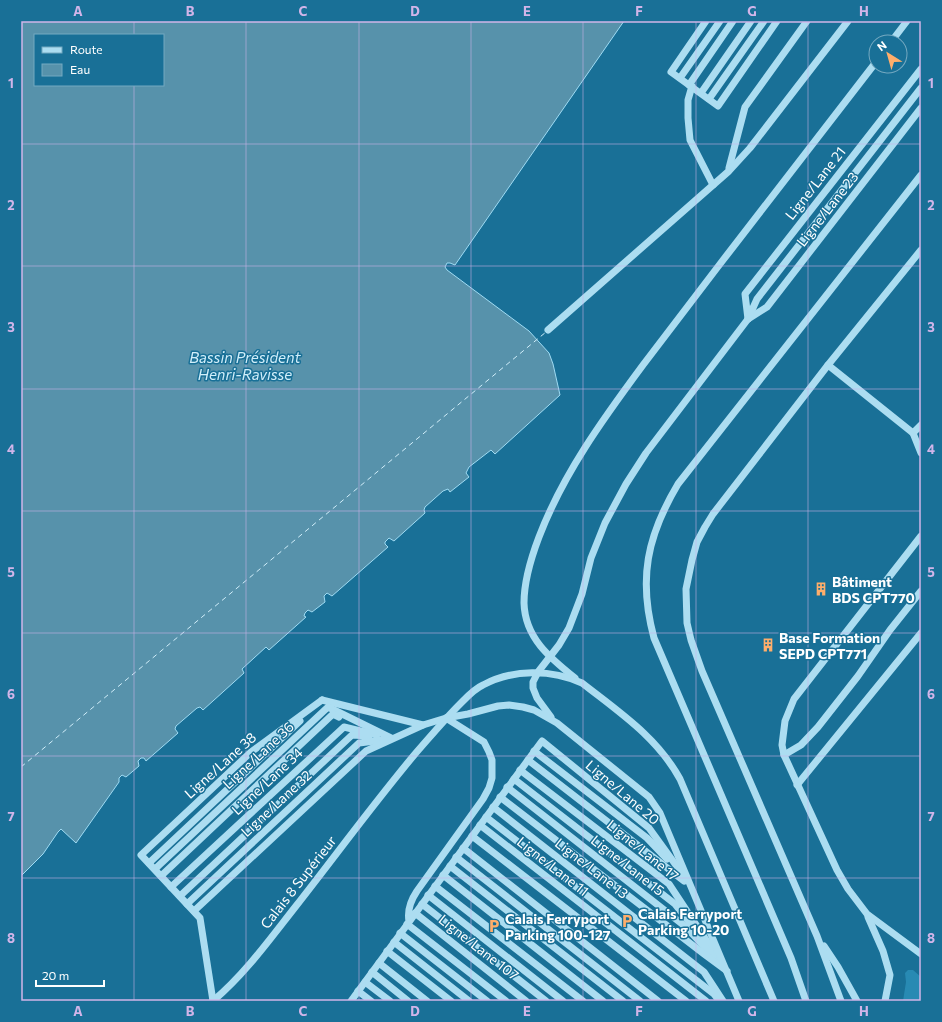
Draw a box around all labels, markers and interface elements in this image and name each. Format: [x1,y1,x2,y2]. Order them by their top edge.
text: A [73,3,83,19]
text: B [186,3,195,19]
text: C [299,3,308,19]
text: D [410,3,420,19]
text: E [523,3,531,19]
text: F [635,3,643,19]
text: G [747,3,757,19]
text: H [859,3,869,19]
legend [34,34,164,86]
north arrow [868,34,908,74]
text: N [874,38,889,53]
text: Route [70,42,103,56]
text: Eau [70,62,90,76]
text: 1 [8,75,14,91]
text: 1 [928,75,934,91]
street label: Ligne/Lane 21 [781,143,849,223]
street label: Ligne/Lane 23 [793,168,861,250]
text: 2 [7,197,15,213]
text: 2 [927,197,935,213]
text: 3 [7,319,15,335]
text: 3 [927,319,935,335]
water label: Bassin Président Henri-Ravisse [189,348,302,383]
text: 4 [7,441,15,457]
text: 4 [927,441,935,457]
text: 5 [7,564,15,580]
text: 5 [927,564,935,580]
place label: Bâtiment BDS CPT770 [832,573,915,606]
building icon: Bâtiment BDS CPT770 [813,581,829,597]
place label: Base Formation SEPD CPT771 [779,629,880,662]
building icon: Base Formation SEPD CPT771 [760,637,776,653]
text: 6 [7,686,15,702]
text: 6 [927,686,935,702]
street label: Ligne/Lane 36 [219,718,297,792]
street label: Ligne/Lane 38 [181,728,259,802]
street label: Ligne/Lane 34 [228,743,306,818]
street label: Ligne/Lane 20 [583,756,663,828]
street label: Ligne/Lane 32 [237,766,315,840]
text: 7 [7,808,15,824]
text: 7 [927,808,935,824]
street label: Ligne/Lane 17 [604,816,682,884]
street label: Ligne/Lane 15 [588,831,668,899]
street label: Calais 8 Supérieur [256,832,340,932]
street label: Ligne/Lane 11 [514,833,592,899]
street label: Ligne/Lane 13 [552,834,632,902]
place label: Calais Ferryport Parking 10-20 [638,905,742,938]
place label: Calais Ferryport Parking 100-127 [505,910,611,943]
street label: Ligne/Lane 107 [436,911,522,983]
parking icon: Calais Ferryport Parking 10-20 [619,913,635,929]
parking icon: Calais Ferryport Parking 100-127 [486,918,502,934]
text: 8 [7,930,15,946]
text: 8 [927,930,935,946]
scale bar [36,962,104,988]
text: 20 m [42,968,69,982]
text: A [73,1003,83,1019]
text: B [186,1003,195,1019]
text: C [299,1003,308,1019]
text: D [410,1003,420,1019]
text: E [523,1003,531,1019]
text: F [635,1003,643,1019]
text: G [747,1003,757,1019]
text: H [859,1003,869,1019]

